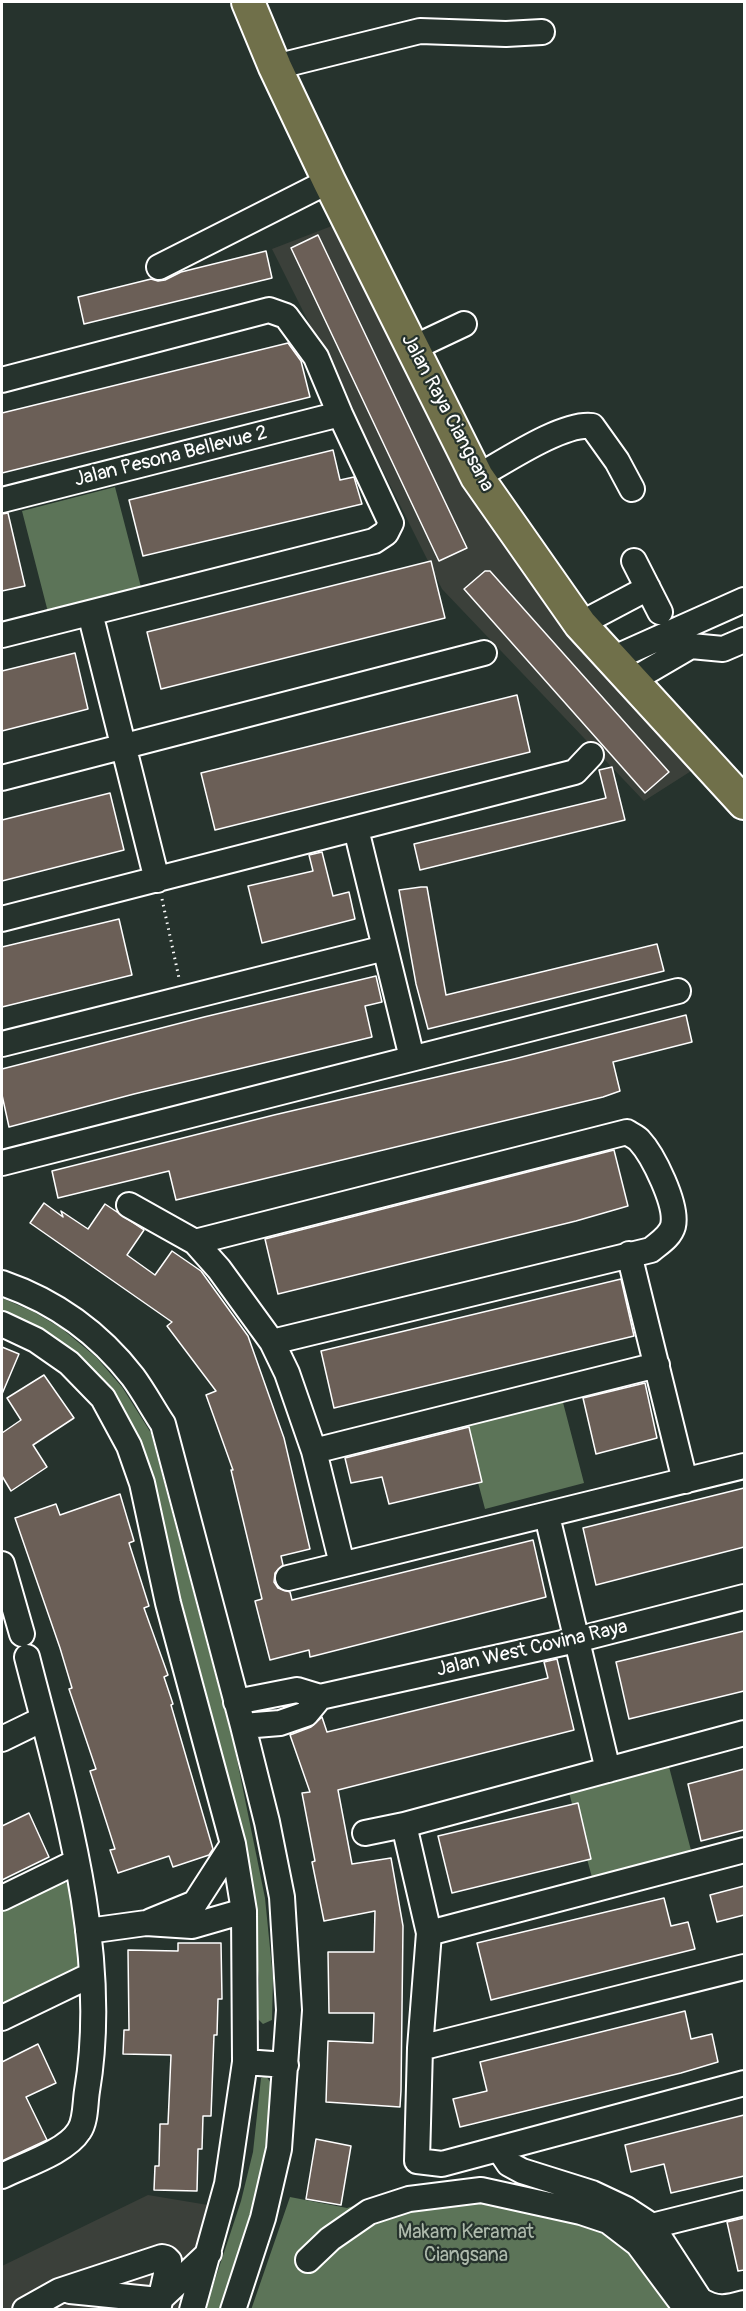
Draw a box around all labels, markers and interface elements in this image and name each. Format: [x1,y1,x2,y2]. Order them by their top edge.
street label: Jalan Raya Ciangsana [395,330,499,496]
street label: Jalan Pesona Bellevue 2 [72,421,270,493]
street label: Jalan West Covina Raya [434,1615,630,1683]
park label: Makam Keramat Ciangsana [398,2221,534,2268]

